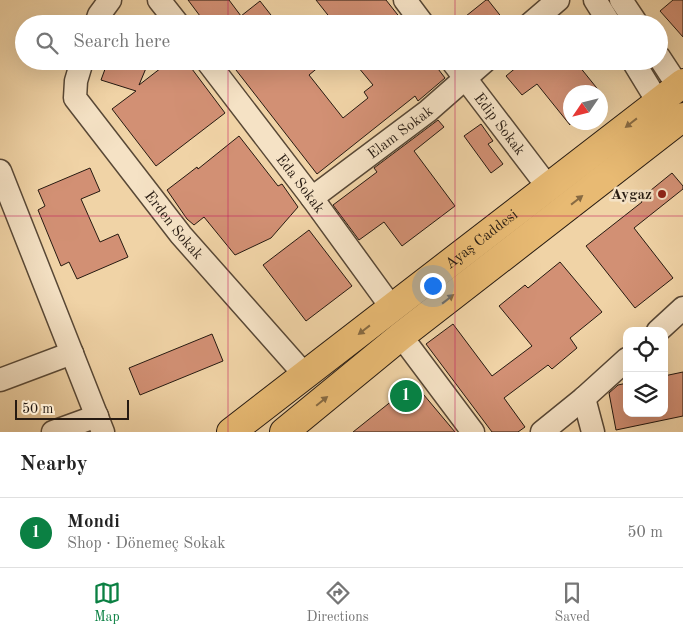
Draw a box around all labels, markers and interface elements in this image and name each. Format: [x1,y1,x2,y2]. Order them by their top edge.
search box [15,15,668,70]
icon: search [33,29,61,57]
text: Search here [73,33,170,52]
north arrow [563,85,608,130]
street label: Edip Sokak [470,91,527,159]
street label: Elam Sokak [365,104,437,163]
one-way arrow [625,118,638,129]
street label: Eda Sokak [272,152,326,217]
place label: Aygaz [611,188,652,203]
marker: Aygaz [656,188,668,200]
street label: Erden Sokak [141,189,205,263]
one-way arrow [570,194,583,205]
street label: Ayaş Caddesi [443,208,521,273]
your location [420,273,446,299]
one-way arrow [441,294,454,305]
one-way arrow [358,324,371,335]
map controls [623,327,668,417]
button: locate [623,327,668,372]
button: layers [623,372,668,417]
pin: 1 [390,377,422,415]
one-way arrow [315,396,328,407]
scale bar [15,397,129,420]
text: 50 m [22,402,53,416]
text: Nearby [20,454,88,475]
text: Mondi [67,513,120,532]
text: 1 [31,525,41,541]
text: 50 m [627,525,663,541]
text: Shop · Dönemeç Sokak [67,536,226,552]
tab: Map [93,579,121,626]
tab: Directions [307,579,369,626]
tab: Saved [554,579,590,626]

